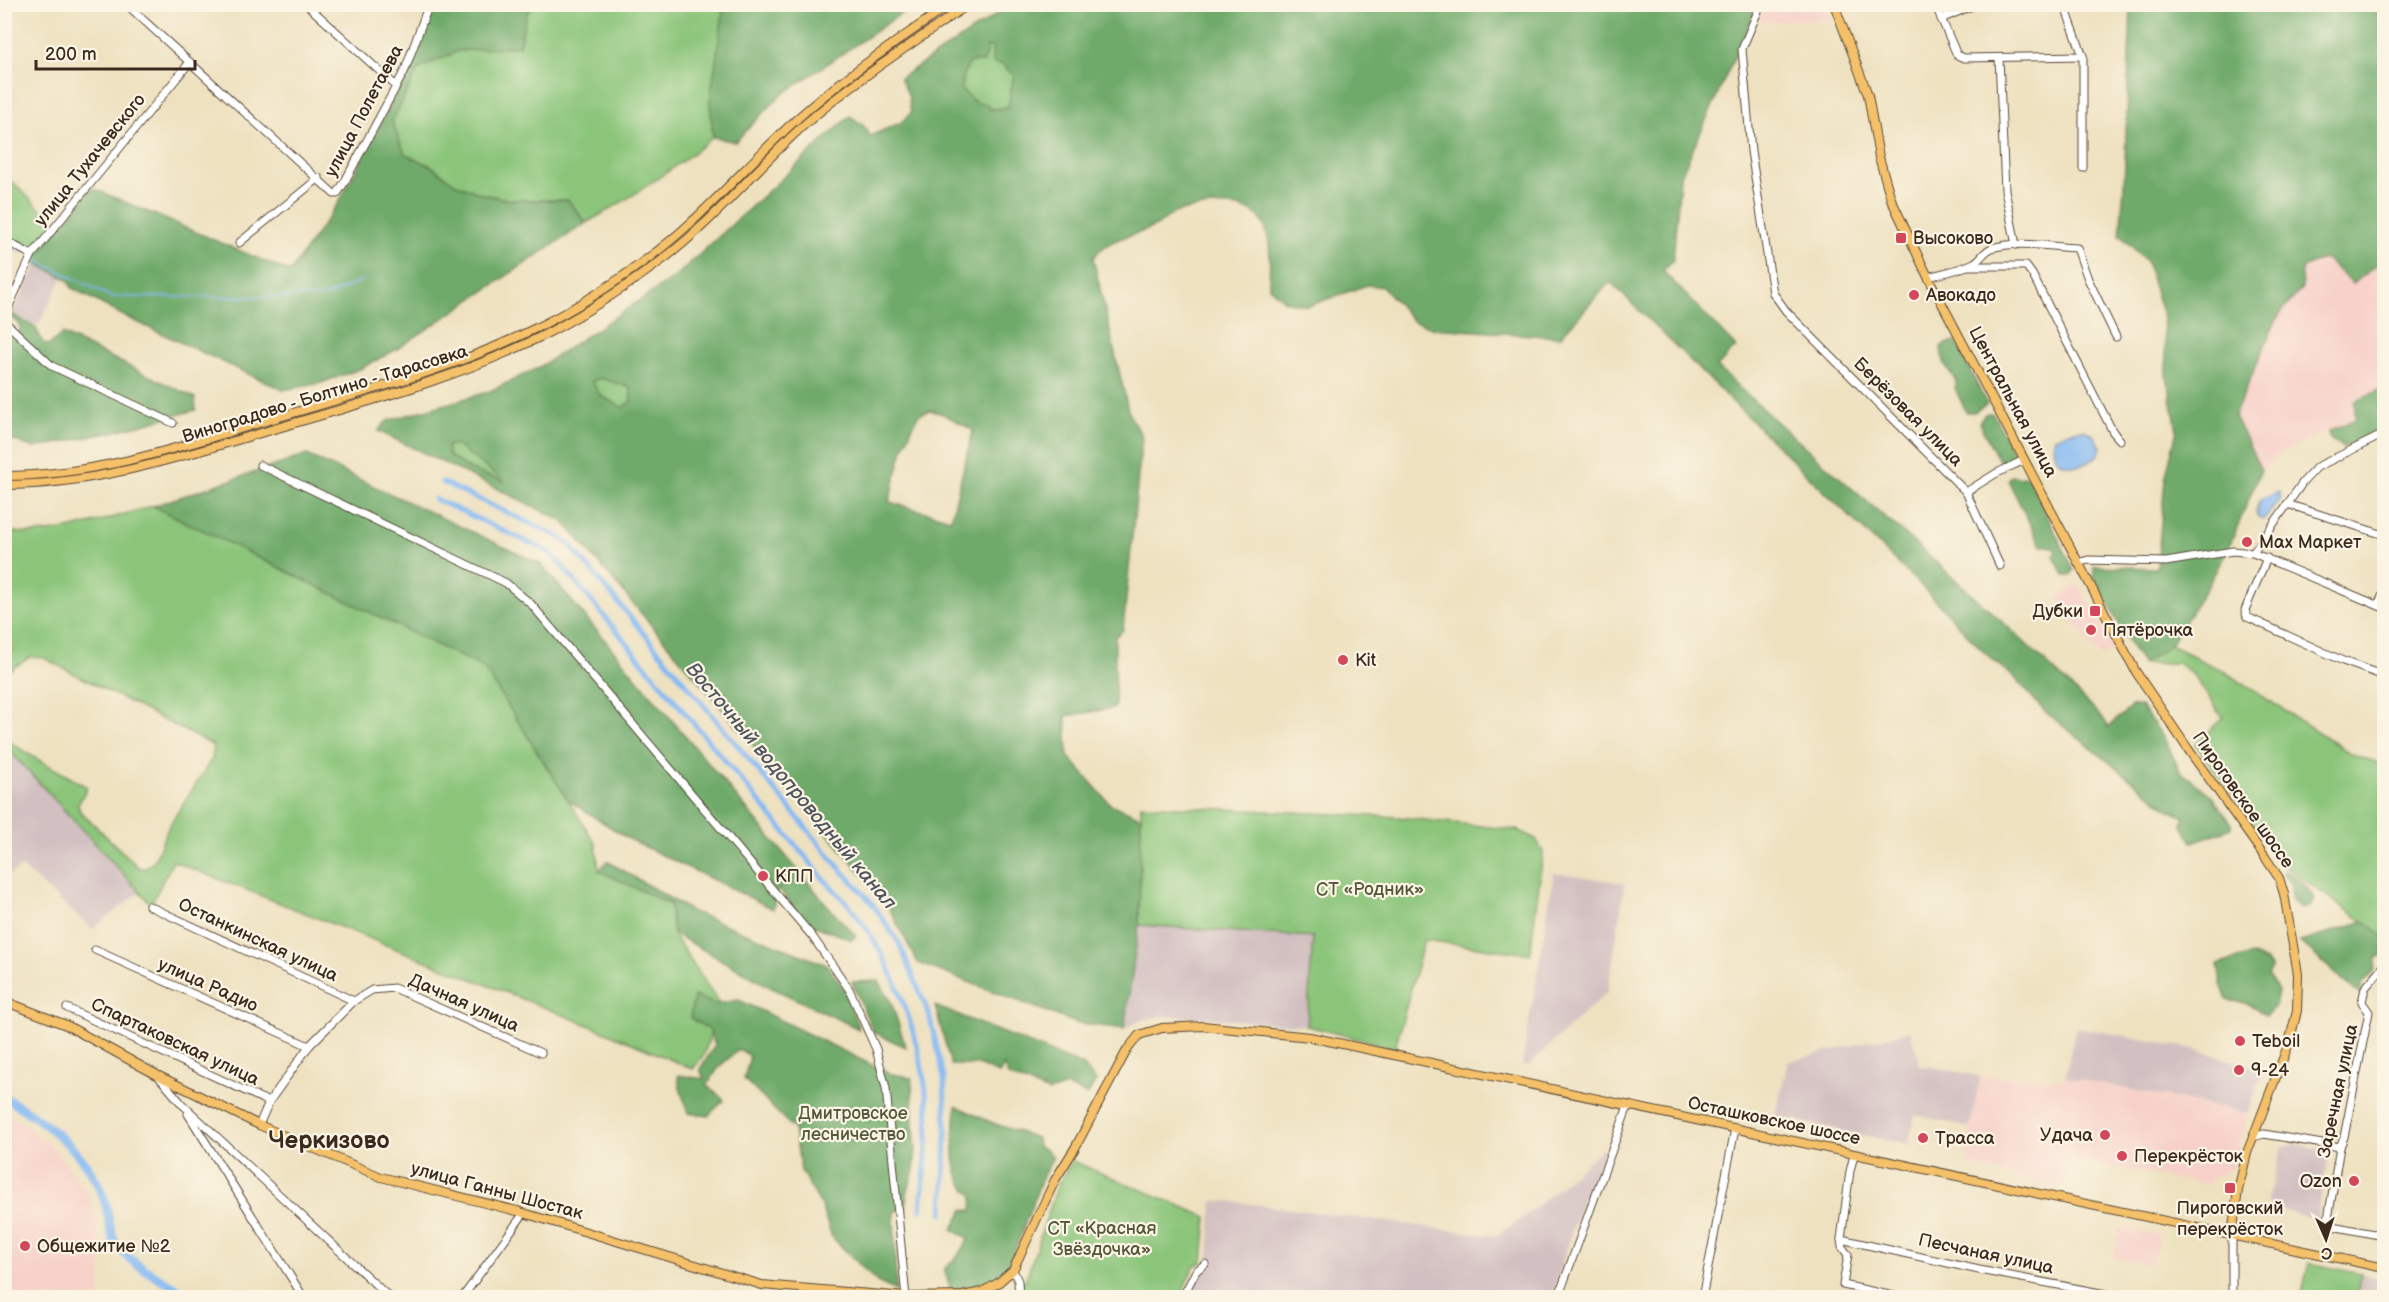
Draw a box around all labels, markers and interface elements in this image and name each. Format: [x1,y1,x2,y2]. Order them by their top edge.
scale bar [36,33,195,71]
street label: улица Полетаева [320,41,408,181]
text: 200 m [45,44,97,65]
street label: улица Тухачевского [30,90,150,230]
place label: Высоково [1913,228,1993,249]
marker: Высоково [1894,231,1908,245]
place label: Авокадо [1925,285,1996,306]
marker: Авокадо [1907,288,1921,302]
street label: Центральная улица [1964,323,2062,481]
street label: Виноградово - Болтино - Тарасовка [180,340,470,447]
street label: Берёзовая улица [1849,353,1967,471]
place label: Мах Маркет [2259,532,2362,553]
marker: Мах Маркет [2240,535,2254,549]
place label: Дубки [2032,601,2083,622]
marker: Дубки [2088,604,2102,618]
place label: Пятёрочка [2103,620,2194,641]
marker: Пятёрочка [2084,623,2098,637]
place label: Kit [1355,650,1377,671]
marker: Kit [1336,653,1350,667]
water label: Восточный водопроводный канал [681,658,902,915]
street label: Пироговское шоссе [2188,728,2298,872]
place label: КПП [775,866,814,887]
marker: КПП [756,869,770,883]
park label: СТ «Родник» [1316,879,1424,900]
street label: Останкинская улица [175,894,342,986]
street label: улица Радио [155,954,261,1016]
street label: Дачная улица [406,969,523,1037]
street label: Спартаковская улица [88,994,263,1090]
street label: Заречная улица [2314,1022,2362,1160]
place label: Teboil [2252,1031,2300,1052]
marker: Teboil [2233,1034,2247,1048]
place label: 9-24 [2251,1060,2289,1081]
marker: 9-24 [2232,1063,2246,1077]
street label: Осташковское шоссе [1686,1092,1862,1150]
park label: Дмитровское лесничество [798,1103,908,1145]
place label: Удача [2040,1125,2093,1146]
district label: Черкизово [268,1126,390,1155]
place label: Трасса [1935,1128,1995,1149]
marker: Удача [2098,1128,2112,1142]
marker: Трасса [1916,1131,1930,1145]
place label: Перекрёсток [2134,1146,2244,1167]
marker: Перекрёсток [2115,1149,2129,1163]
street label: улица Ганны Шостак [409,1158,586,1224]
place label: Ozon [2300,1171,2342,1192]
marker: Ozon [2347,1174,2361,1188]
marker: Пироговский перекрёсток [2223,1181,2237,1195]
place label: Пироговский перекрёсток [2176,1198,2284,1240]
north arrow [2296,1209,2356,1269]
park label: СТ «Красная Звёздочка» [1047,1218,1157,1260]
street label: Песчаная улица [1916,1229,2056,1279]
place label: Общежитие №2 [37,1236,171,1257]
marker: Общежитие №2 [18,1239,32,1253]
text: С [2321,1243,2333,1262]

